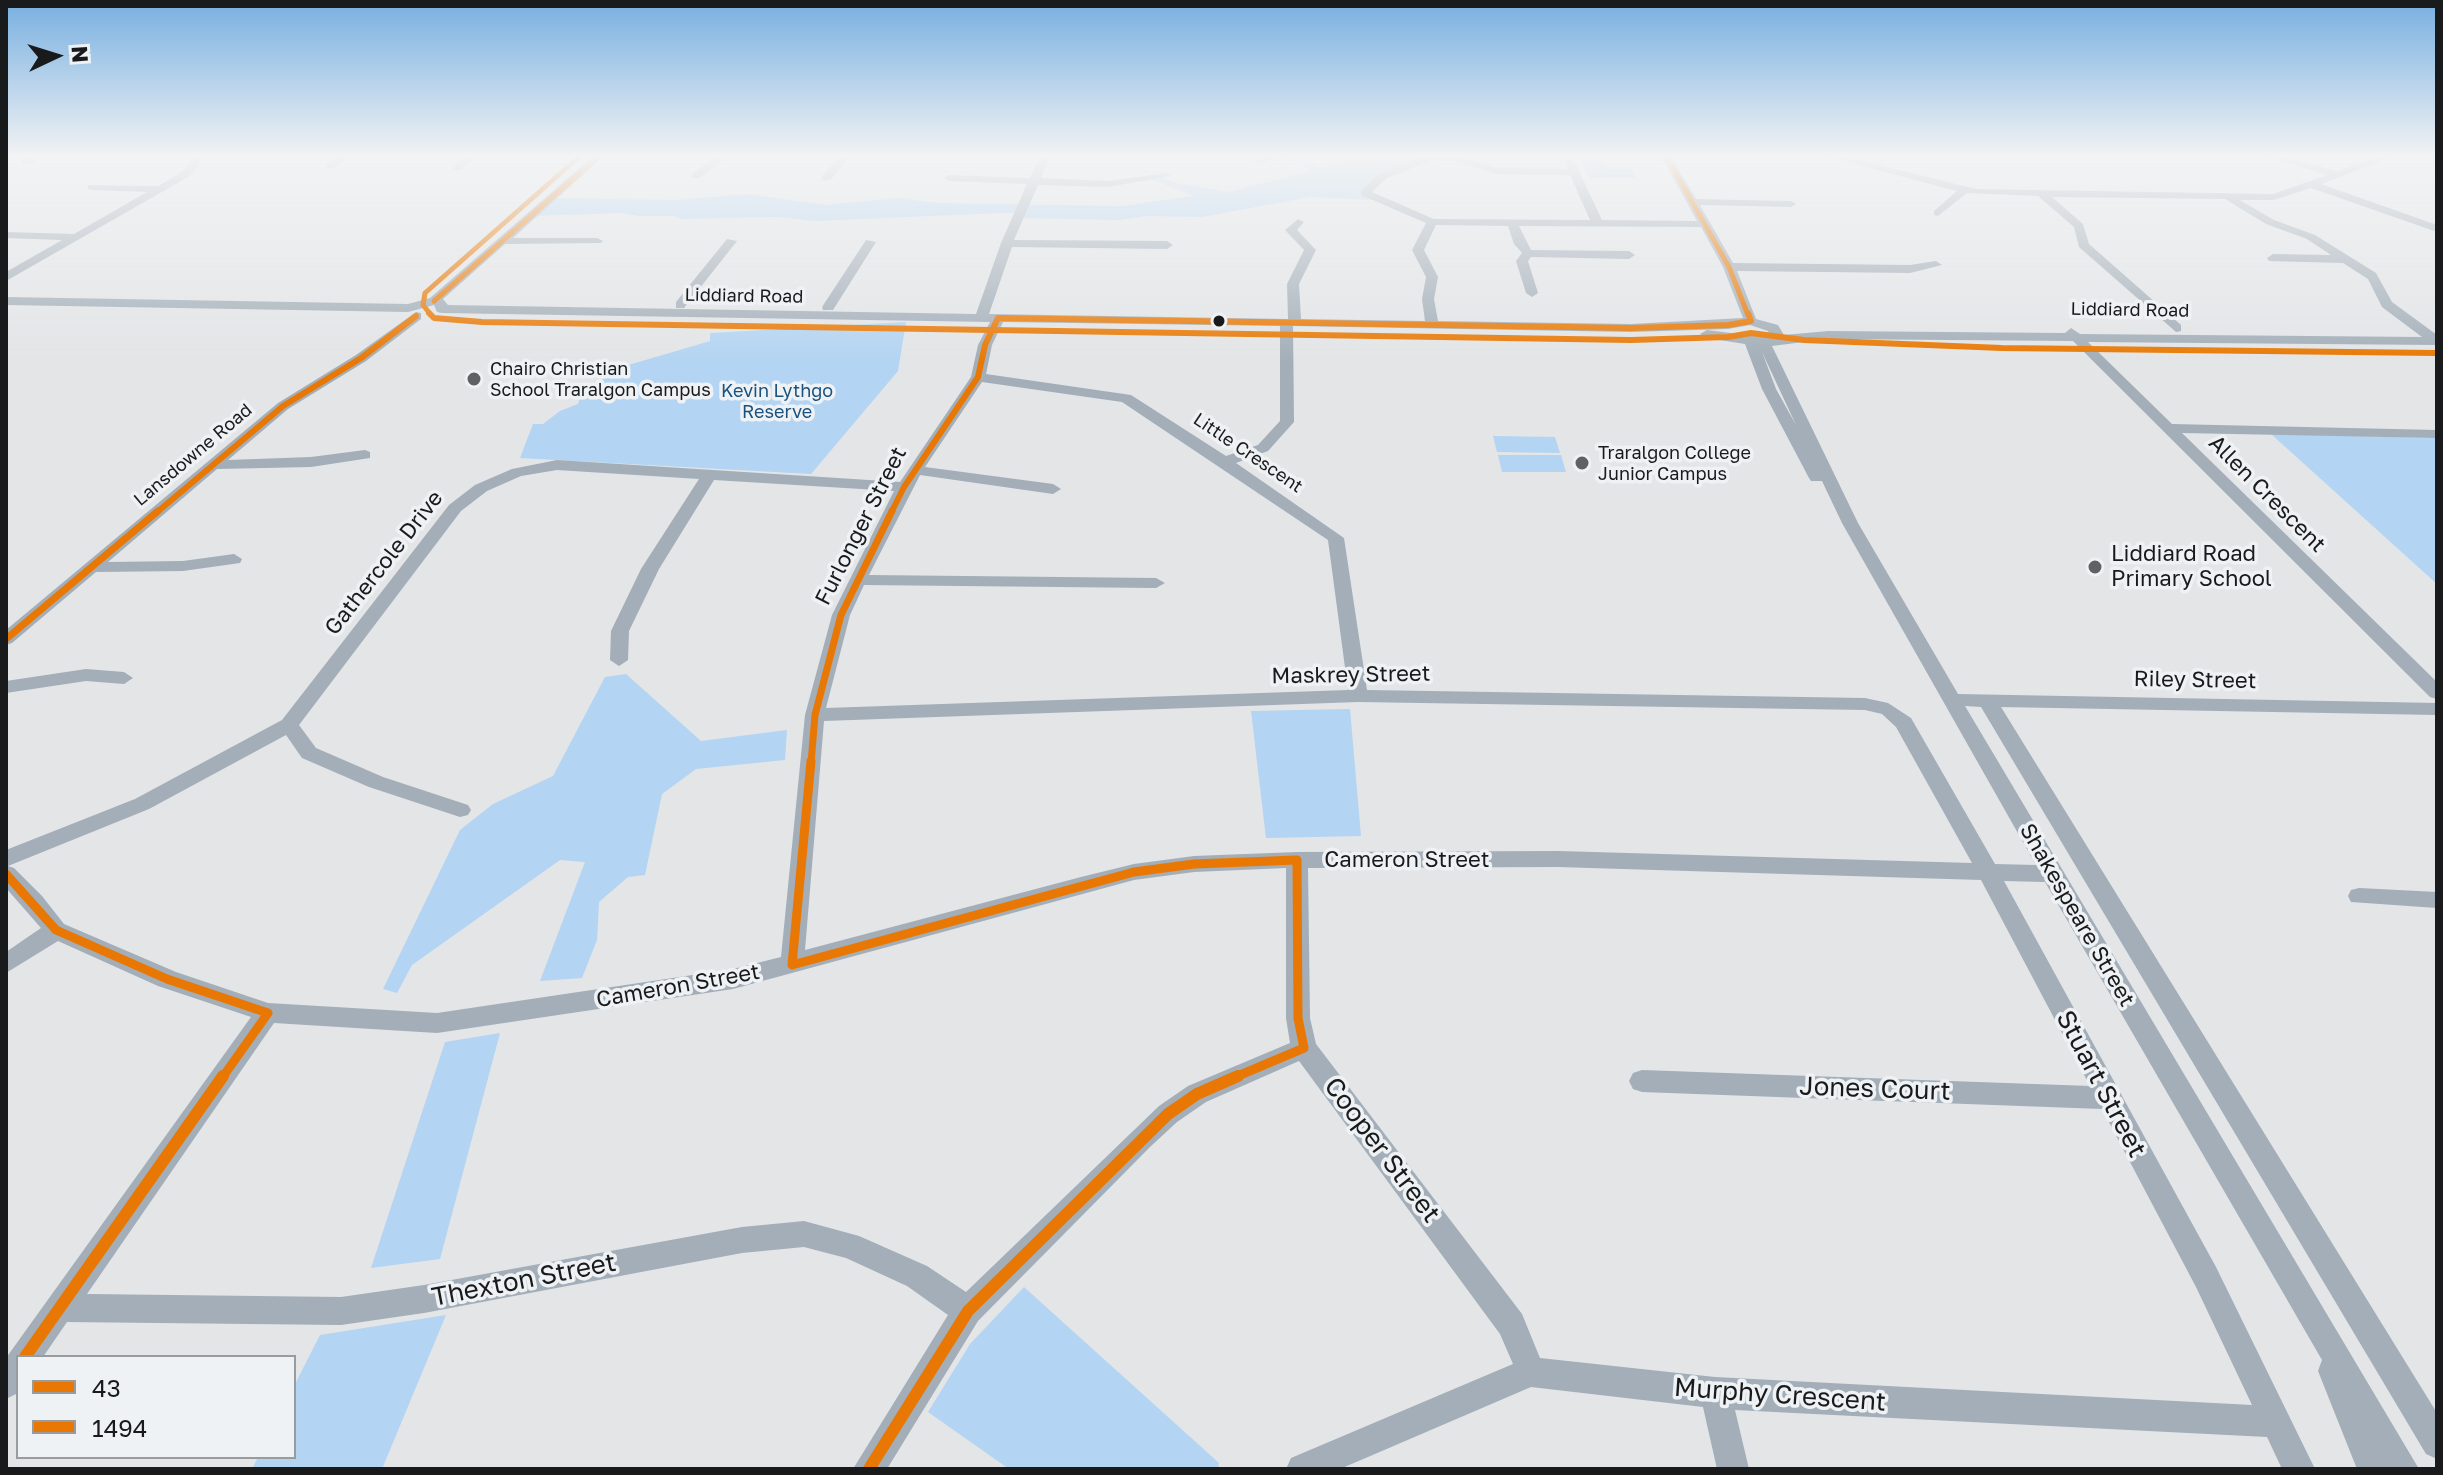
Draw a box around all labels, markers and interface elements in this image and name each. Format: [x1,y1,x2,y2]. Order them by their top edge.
north arrow [16,16,96,96]
text: N [66,45,94,64]
street label: Liddiard Road [684,284,804,308]
street label: Liddiard Road [2070,298,2190,322]
unlabelled marker [1211,313,1227,329]
place label: Chairo Christian School Traralgon Campus [490,358,711,400]
marker: Chairo Christian School Traralgon Campus [465,370,483,388]
park label: Kevin Lythgo Reserve [721,380,833,422]
street label: Lansdowne Road [130,399,256,511]
street label: Little Crescent [1189,408,1307,498]
street label: Allen Crescent [2203,430,2331,558]
street label: Furlonger Street [810,442,912,610]
place label: Traralgon College Junior Campus [1598,442,1751,484]
marker: Traralgon College Junior Campus [1573,454,1591,472]
street label: Gathercole Drive [319,486,449,640]
place label: Liddiard Road Primary School [2111,541,2272,592]
marker: Liddiard Road Primary School [2086,558,2104,576]
street label: Maskrey Street [1271,660,1431,690]
street label: Riley Street [2133,666,2257,694]
street label: Shakespeare Street [2014,819,2140,1011]
street label: Cameron Street [1324,847,1490,873]
street label: Cameron Street [594,959,762,1013]
street label: Stuart Street [2049,1005,2153,1163]
street label: Cooper Street [1317,1071,1447,1229]
street label: Jones Court [1799,1071,1951,1107]
street label: Thexton Street [429,1247,619,1313]
legend [16,1355,296,1459]
street label: Murphy Crescent [1673,1372,1887,1418]
text: 43 [92,1373,121,1402]
text: 1494 [92,1413,147,1442]

